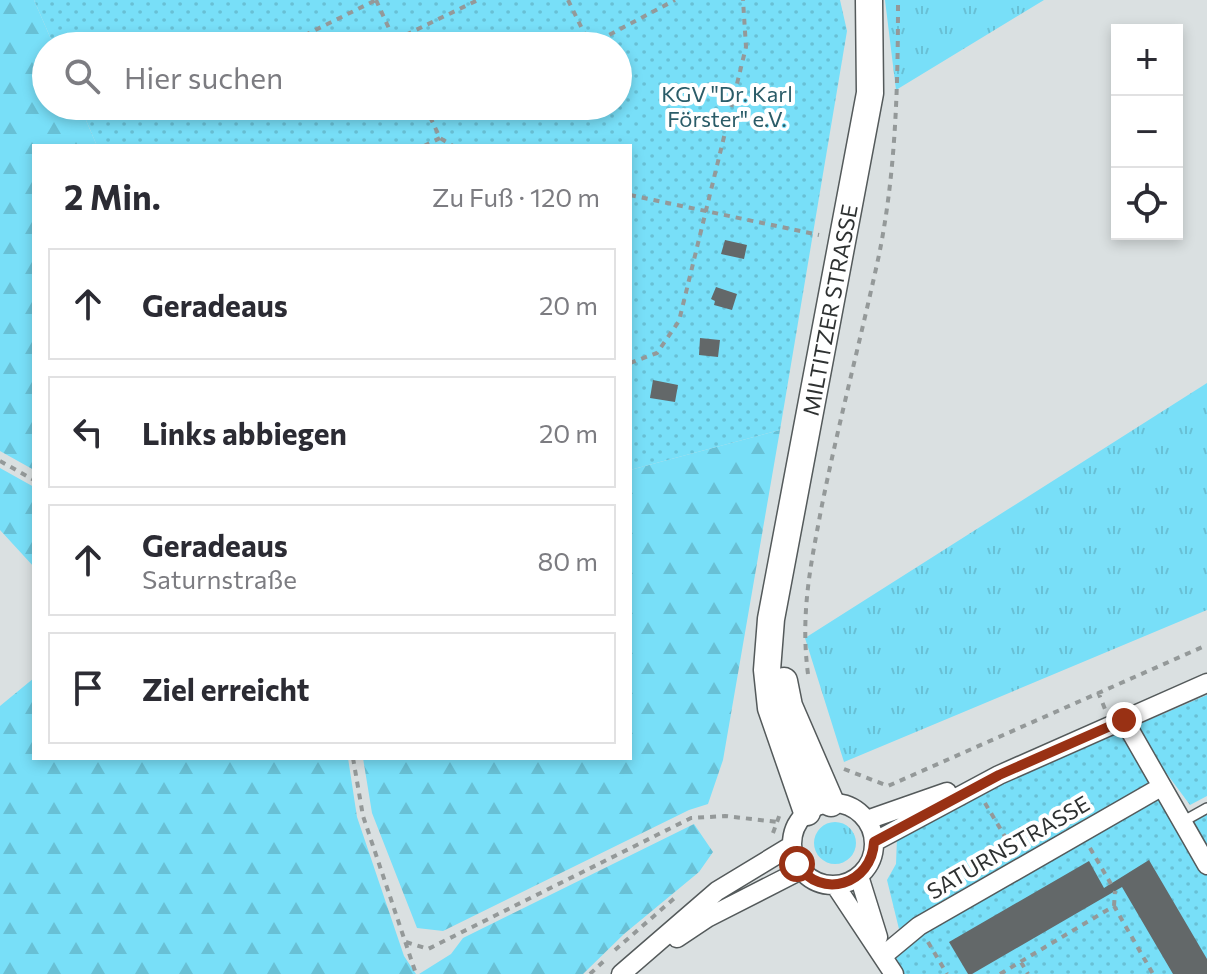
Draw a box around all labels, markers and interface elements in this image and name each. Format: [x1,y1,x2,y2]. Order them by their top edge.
map controls [1111,24,1183,240]
button: + [1111,24,1183,96]
search box [32,32,632,120]
icon: search [60,54,104,98]
text: Hier suchen [124,58,283,95]
park label: KGV "Dr. Karl Förster" e.V. [661,80,793,132]
button: − [1111,96,1183,168]
button: locate [1111,168,1183,240]
text: 2 Min. [64,175,161,217]
text: Zu Fuß · 120 m [432,181,600,212]
street label: MILTITZER STRASSE [796,202,862,418]
icon: ahead [66,282,110,326]
text: Geradeaus [142,286,288,323]
text: 20 m [539,289,598,320]
icon: left [66,410,110,454]
text: Links abbiegen [142,414,347,451]
text: 20 m [539,417,598,448]
text: Geradeaus [142,526,288,563]
icon: ahead [66,538,110,582]
text: 80 m [538,545,598,576]
text: Saturnstraße [142,563,297,594]
icon: arrive [66,666,110,710]
text: Ziel erreicht [142,670,310,707]
route end [1106,702,1142,738]
street label: SATURNSTRASSE [922,790,1094,904]
route start [779,846,815,882]

